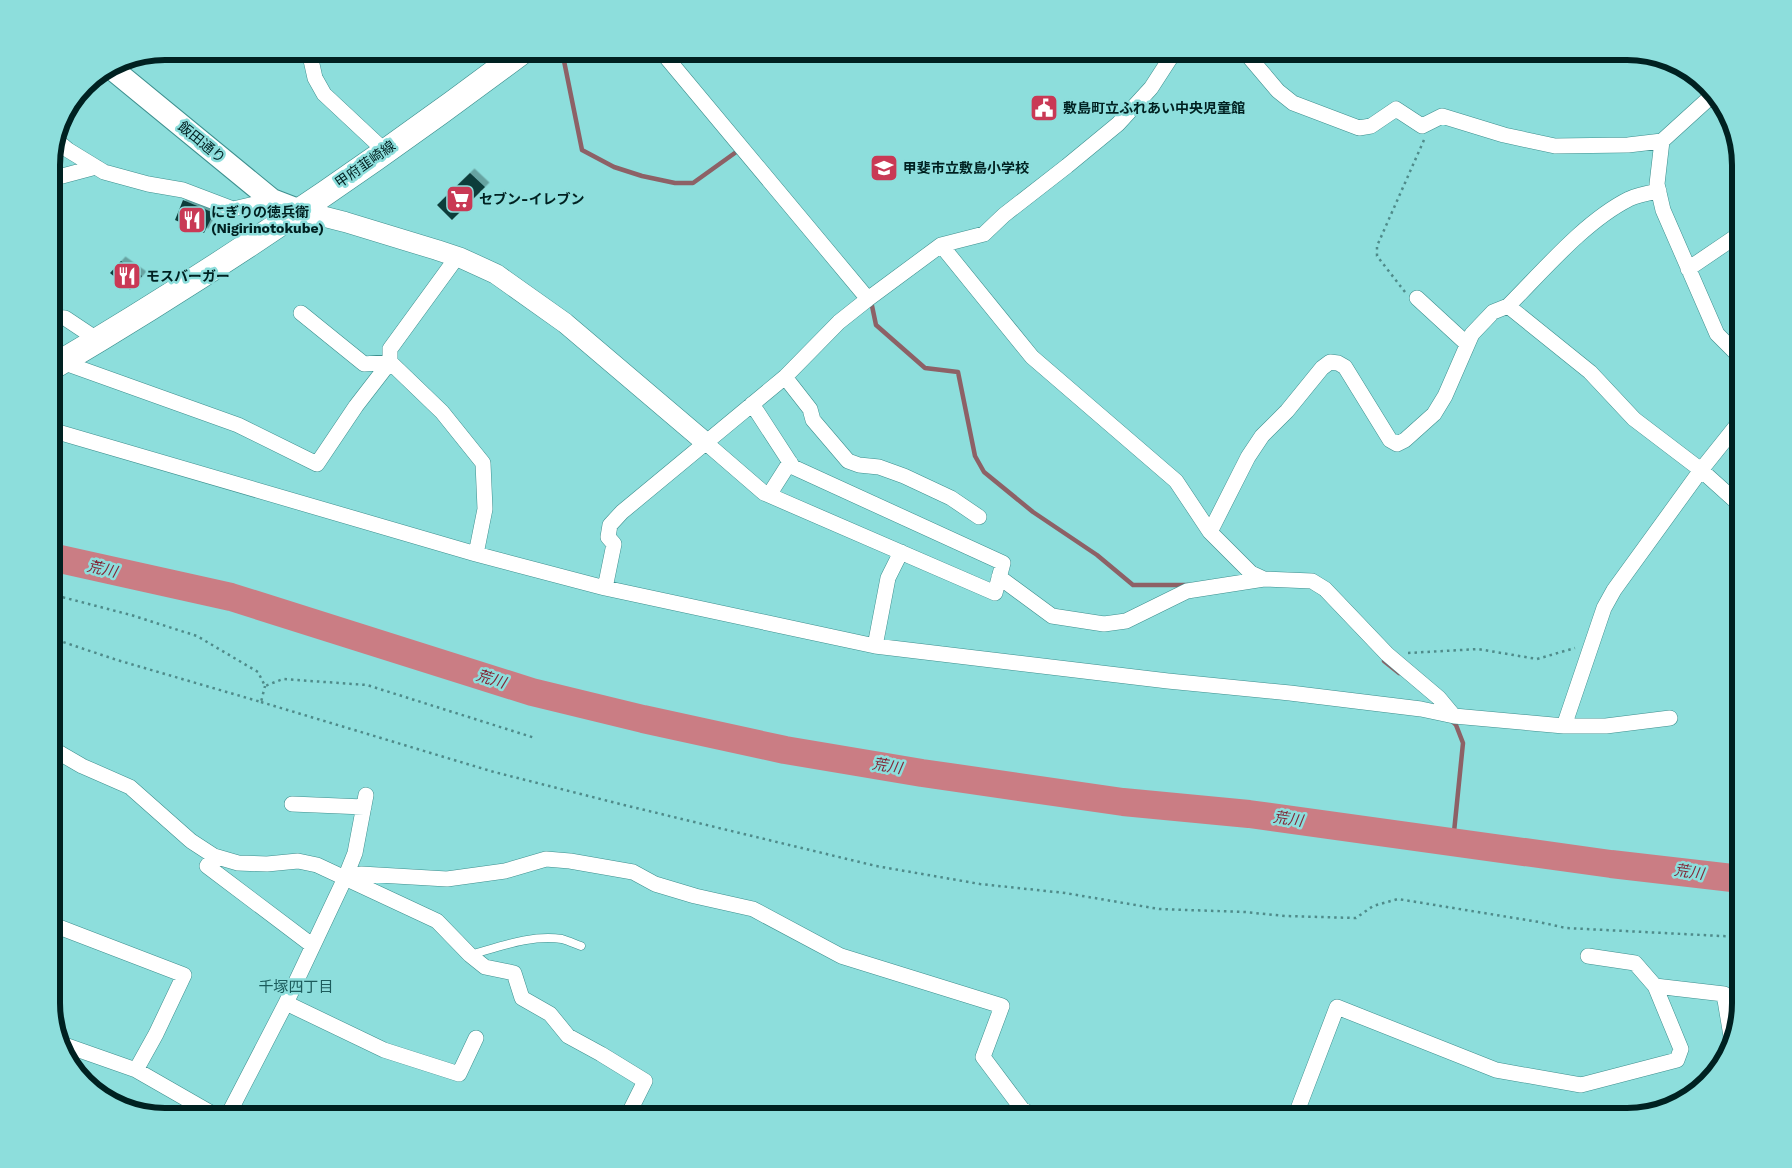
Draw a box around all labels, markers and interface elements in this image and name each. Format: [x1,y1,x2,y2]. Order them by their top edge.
public building icon: 敷島町立ふれあい中央児童館 [1029,93,1059,123]
place label: 敷島町立ふれあい中央児童館 [1063,100,1245,116]
street label: 飯田通り [175,118,229,166]
street label: 甲府韮崎線 [332,137,398,191]
school or university icon: 甲斐市立敷島小学校 [869,153,899,183]
place label: 甲斐市立敷島小学校 [903,160,1029,176]
supermarket icon: セブン-イレブン [445,184,475,214]
place label: セブン-イレブン [479,191,584,207]
place label: にぎりの徳兵衛 (Nigirinotokube) [211,204,324,236]
restaurant icon: にぎりの徳兵衛 (Nigirinotokube) [177,205,207,235]
restaurant icon: モスバーガー [112,261,142,291]
place label: モスバーガー [146,268,230,284]
water label: 荒川 [85,557,121,582]
water label: 荒川 [474,666,510,693]
water label: 荒川 [871,755,905,778]
water label: 荒川 [1272,808,1306,830]
water label: 荒川 [1673,861,1707,883]
district label: 千塚四丁目 [258,978,334,996]

